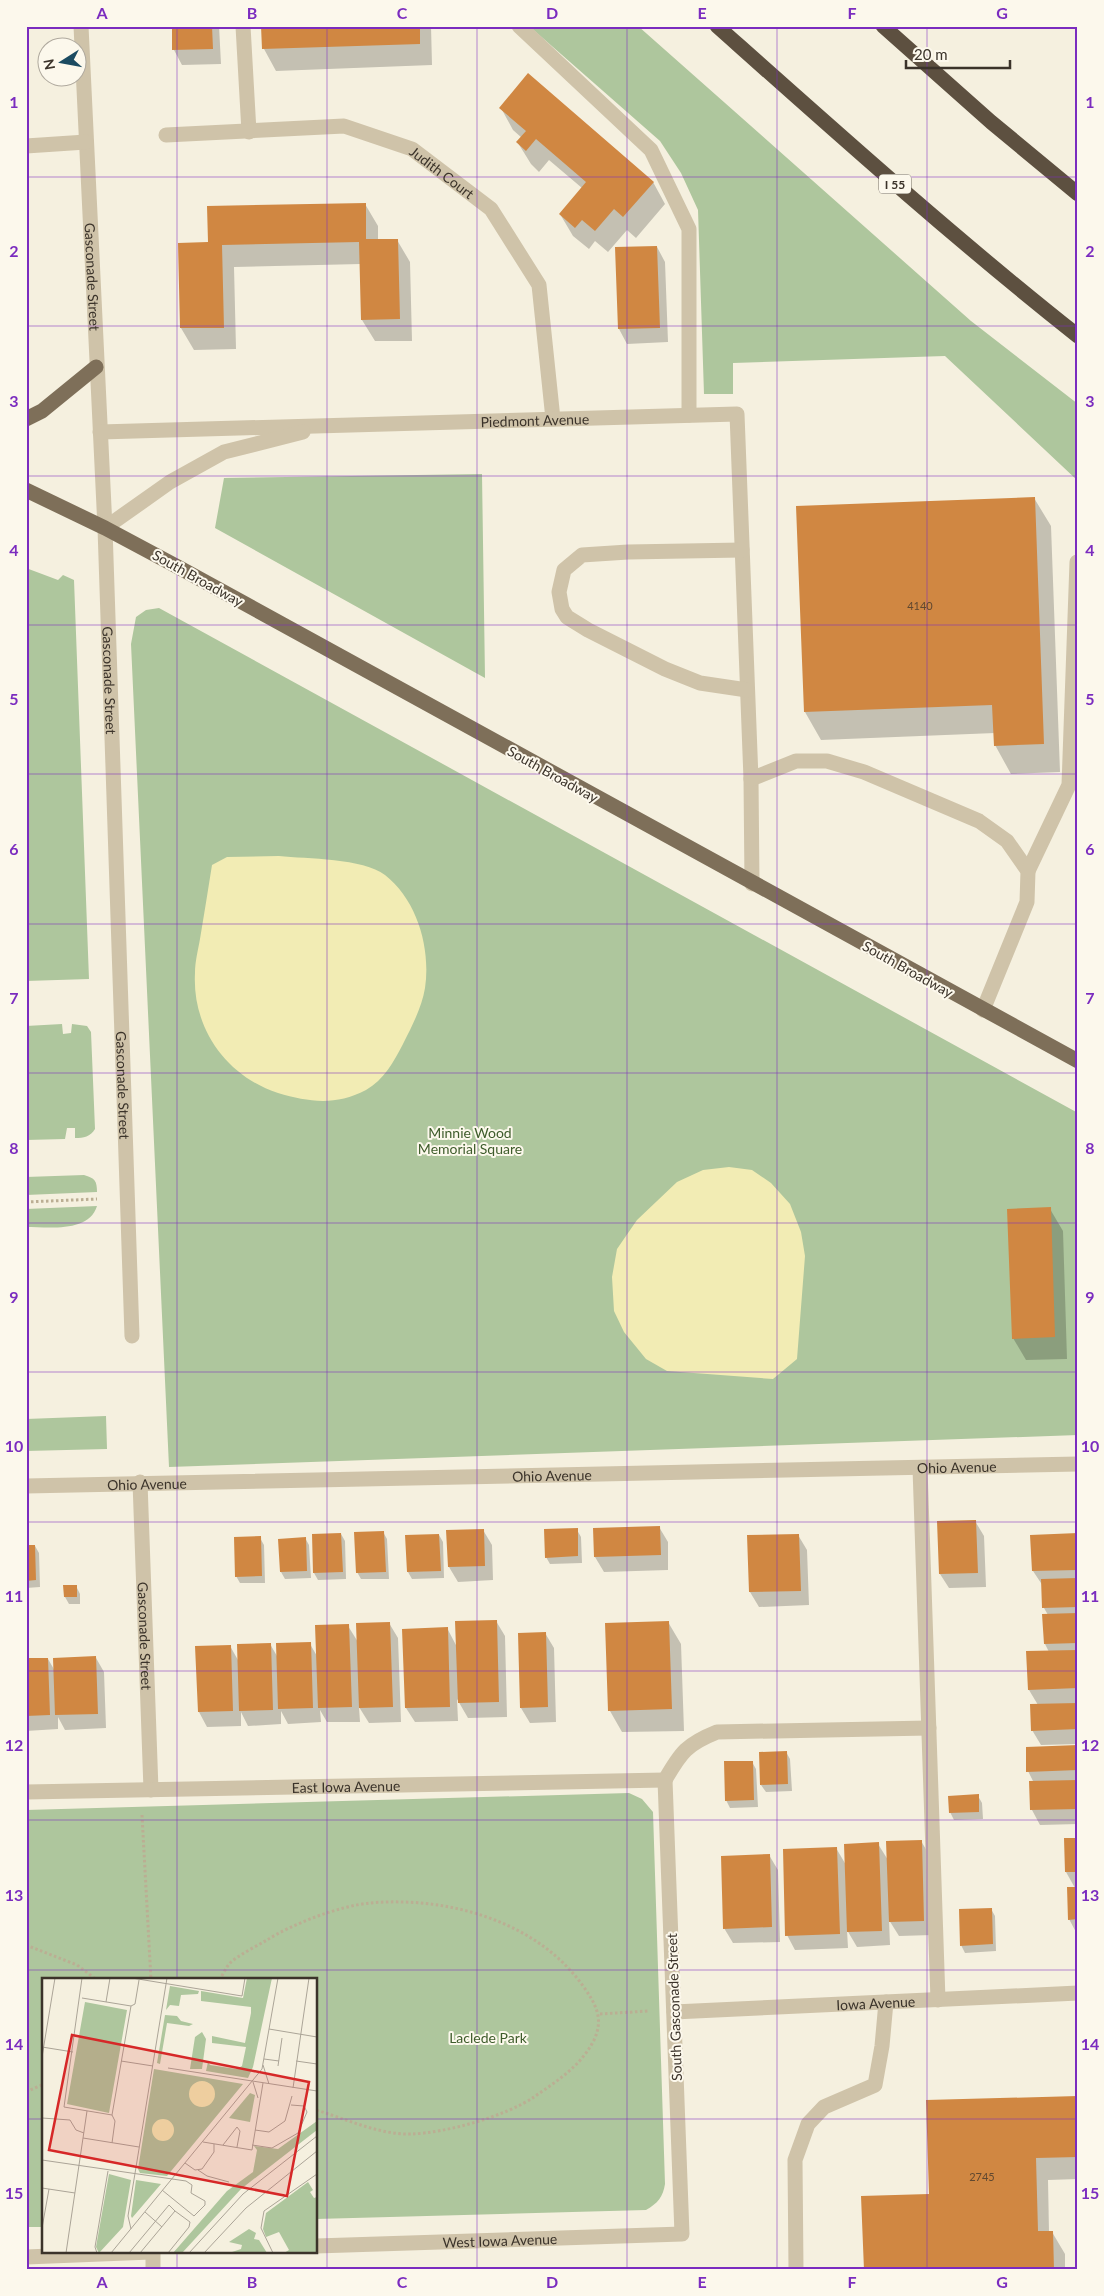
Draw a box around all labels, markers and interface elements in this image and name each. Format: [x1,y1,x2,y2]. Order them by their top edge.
text: A [95,3,108,22]
text: B [247,3,257,22]
text: C [397,3,408,22]
text: D [546,3,558,22]
text: E [697,3,707,22]
text: F [847,3,857,22]
text: G [996,3,1008,22]
north arrow [38,38,88,88]
scale bar [906,38,1010,70]
text: 20 m [914,45,948,63]
text: N [39,58,58,71]
text: 1 [9,92,19,111]
text: 1 [1085,92,1095,111]
street label: Judith Court [407,142,478,202]
road number: I 55 [879,174,911,193]
street label: Gasconade Street [82,222,104,331]
text: 2 [9,241,19,260]
text: 2 [1085,241,1095,260]
text: 3 [9,391,19,410]
text: 3 [1085,391,1095,410]
street label: Piedmont Avenue [480,410,589,430]
text: 4 [9,540,19,559]
text: 4 [1085,540,1095,559]
street label: South Broadway [150,546,247,610]
house number: 4140 [907,599,933,612]
street label: Gasconade Street [100,626,120,735]
text: 5 [9,689,19,708]
text: 5 [1085,689,1095,708]
street label: South Broadway [505,742,602,806]
text: 6 [9,839,19,858]
text: 6 [1085,839,1095,858]
street label: South Broadway [860,937,957,1001]
text: 7 [9,988,19,1007]
text: 7 [1085,988,1095,1007]
street label: Gasconade Street [113,1031,134,1140]
park label: Minnie Wood Memorial Square [418,1124,522,1157]
text: 8 [9,1138,19,1157]
text: 8 [1085,1138,1095,1157]
text: 9 [9,1287,19,1306]
text: 9 [1085,1287,1095,1306]
text: 10 [5,1436,23,1455]
text: 10 [1081,1436,1099,1455]
street label: Ohio Avenue [917,1457,997,1476]
street label: Ohio Avenue [512,1466,592,1484]
street label: Ohio Avenue [107,1474,187,1493]
street label: Gasconade Street [135,1582,156,1690]
text: 11 [5,1586,23,1605]
text: 11 [1081,1586,1099,1605]
text: 12 [5,1735,23,1754]
text: 12 [1081,1735,1099,1754]
street label: East Iowa Avenue [291,1776,400,1796]
text: 13 [5,1885,23,1904]
text: 13 [1081,1885,1099,1904]
street label: South Gasconade Street [663,1933,685,2081]
inset map [42,1978,318,2254]
street label: Iowa Avenue [836,1992,916,2013]
park label: Laclede Park [449,2029,528,2046]
text: 14 [5,2034,23,2053]
text: 14 [1081,2034,1099,2053]
house number: 2745 [969,2170,995,2183]
text: 15 [5,2183,23,2202]
text: 15 [1081,2183,1099,2202]
street label: West Iowa Avenue [442,2230,558,2250]
text: A [95,2272,108,2291]
text: B [247,2272,257,2291]
text: C [397,2272,408,2291]
text: D [546,2272,558,2291]
text: E [697,2272,707,2291]
text: F [847,2272,857,2291]
text: G [996,2272,1008,2291]

